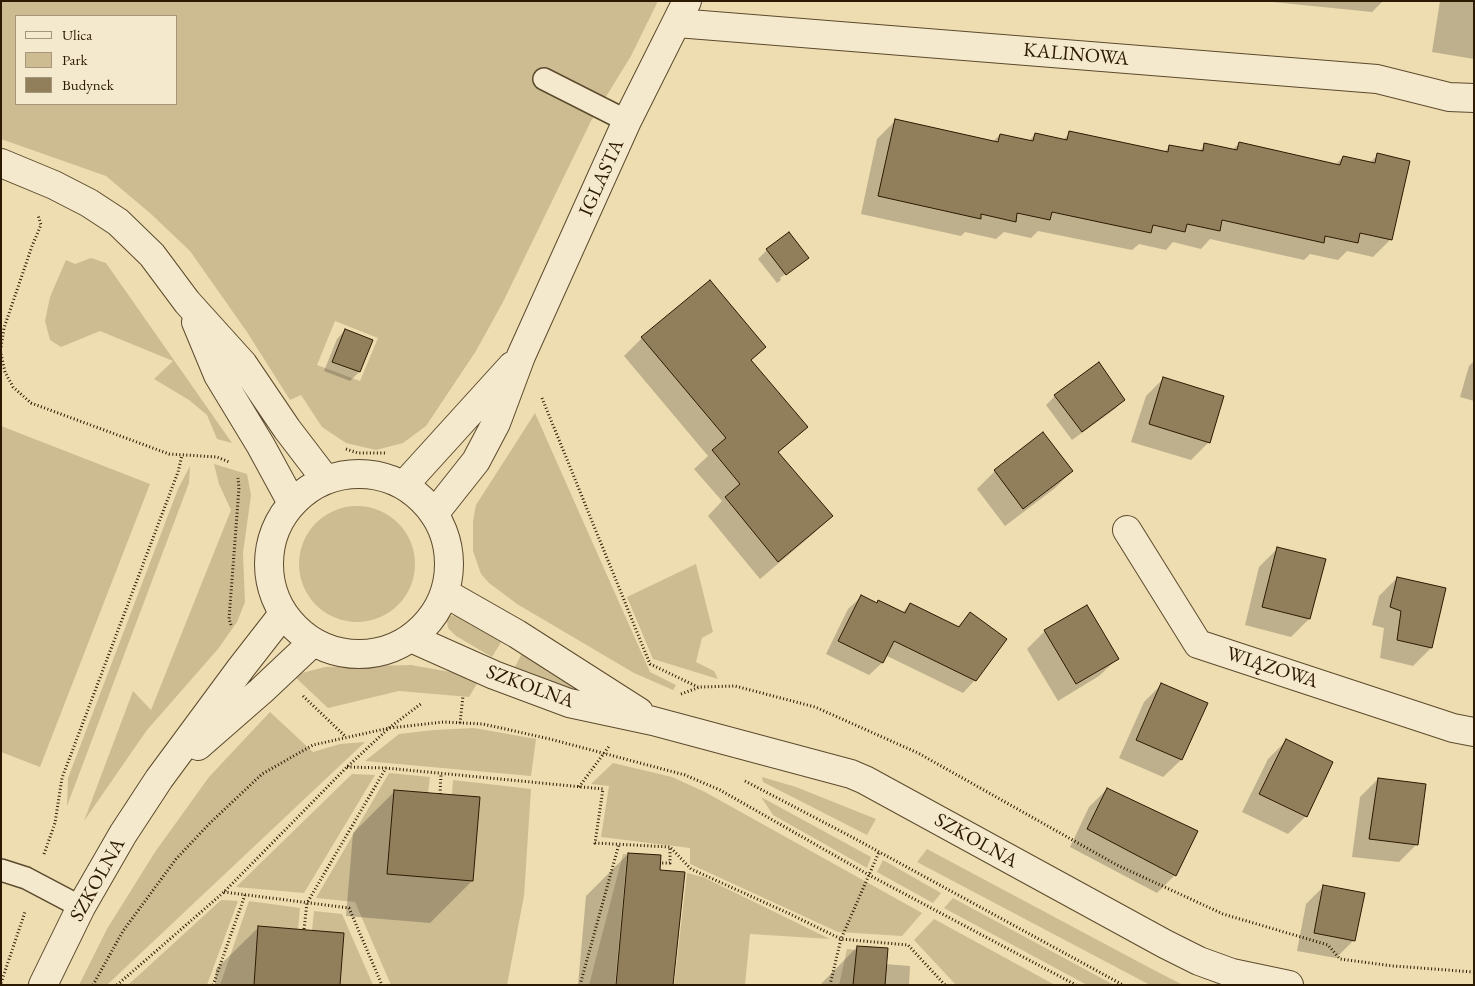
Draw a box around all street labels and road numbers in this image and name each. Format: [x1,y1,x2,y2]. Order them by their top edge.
street label: KALINOWA [1022,38,1130,72]
street label: IGLASTA [574,136,630,220]
street label: WIĄZOWA [1223,642,1321,694]
street label: SZKOLNA [483,660,577,714]
street label: SZKOLNA [930,808,1022,874]
street label: SZKOLNA [65,834,131,926]

